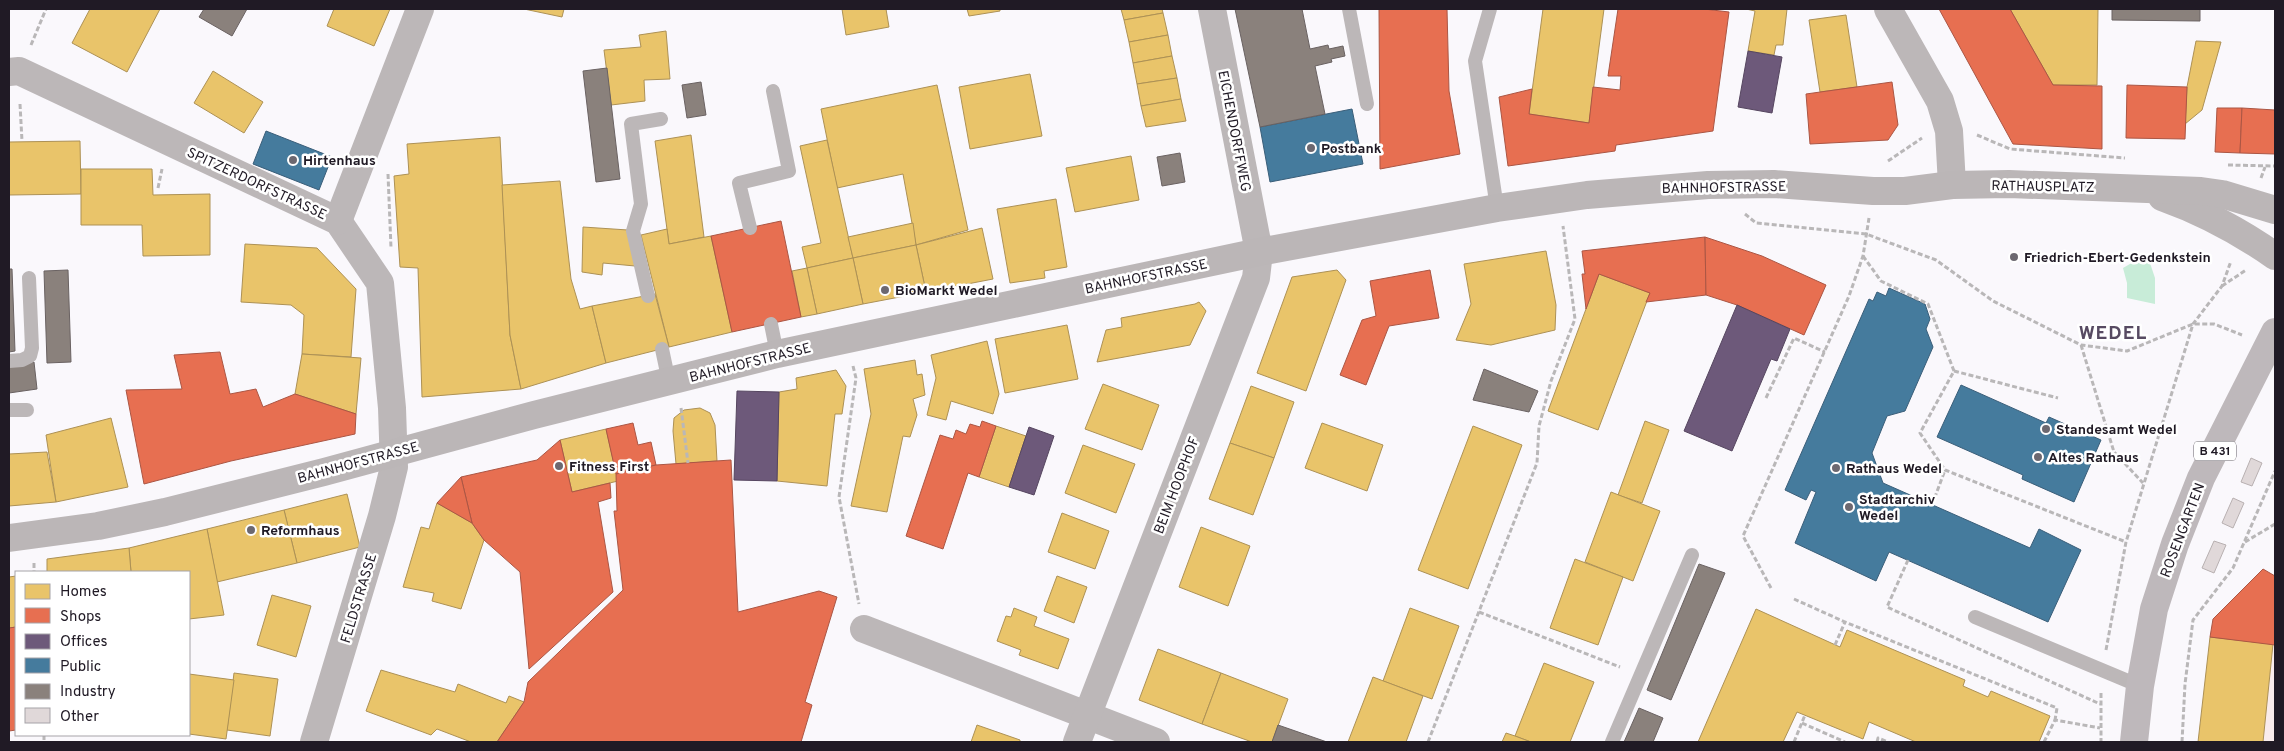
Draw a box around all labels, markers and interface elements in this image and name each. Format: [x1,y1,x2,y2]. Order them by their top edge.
street label: EICHENDORFFWEG [1213,69,1254,193]
place label: Postbank [1321,141,1382,158]
marker: Postbank [1305,142,1317,154]
street label: SPITZERDORFSTRASSE [184,145,329,224]
place label: Hirtenhaus [303,153,376,170]
marker: Hirtenhaus [287,154,299,166]
street label: RATHAUSPLATZ [1991,178,2095,197]
street label: BAHNHOFSTRASSE [1662,179,1786,198]
place label: Friedrich-Ebert-Gedenkstein [2024,250,2211,267]
marker: Friedrich-Ebert-Gedenkstein [2008,251,2020,263]
street label: BAHNHOFSTRASSE [1084,256,1209,299]
place label: BioMarkt Wedel [895,283,998,300]
marker: BioMarkt Wedel [879,284,891,296]
district label: WEDEL [2079,322,2147,346]
street label: BAHNHOFSTRASSE [688,340,813,387]
place label: Standesamt Wedel [2056,422,2177,439]
marker: Standesamt Wedel [2040,423,2052,435]
street label: BEIM HOOPHOF [1151,434,1204,536]
street label: BAHNHOFSTRASSE [296,439,421,488]
road number: B 431 [2194,442,2236,461]
place label: Altes Rathaus [2048,450,2139,467]
marker: Altes Rathaus [2032,451,2044,463]
place label: Fitness First [569,459,649,476]
marker: Fitness First [553,460,565,472]
place label: Rathaus Wedel [1846,461,1942,478]
marker: Rathaus Wedel [1830,462,1842,474]
street label: ROSENGARTEN [2158,481,2209,580]
place label: Stadtarchiv Wedel [1859,492,1935,525]
marker: Stadtarchiv Wedel [1843,501,1855,513]
place label: Reformhaus [261,523,340,540]
marker: Reformhaus [245,524,257,536]
street label: FELDSTRASSE [338,551,381,645]
legend [15,571,190,736]
text: Homes [60,583,107,602]
text: Shops [60,608,101,627]
text: Offices [60,633,107,652]
text: Public [60,658,101,677]
text: Industry [60,683,116,702]
text: Other [60,708,99,727]

